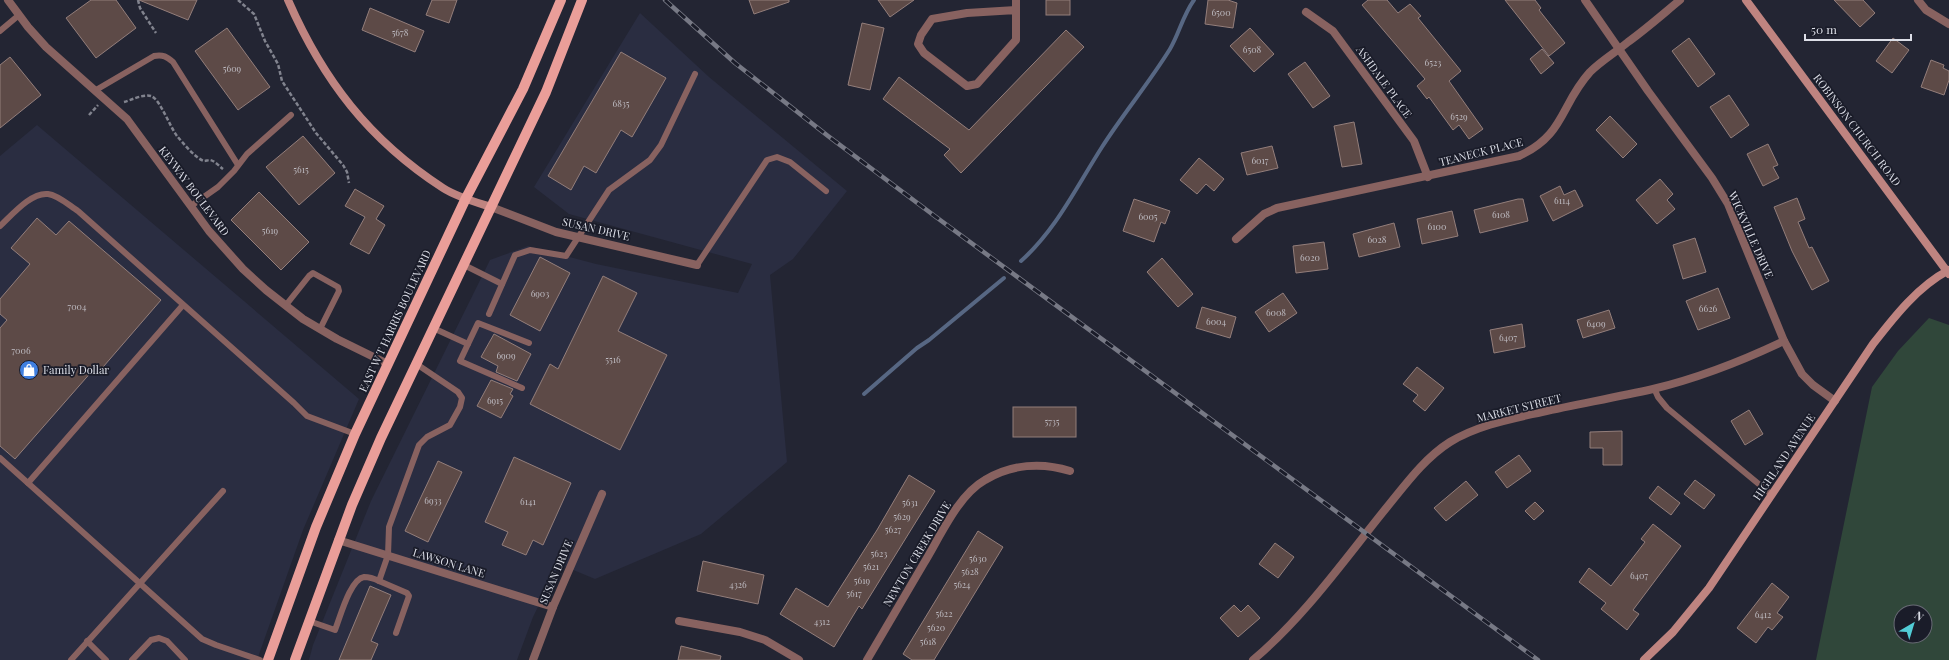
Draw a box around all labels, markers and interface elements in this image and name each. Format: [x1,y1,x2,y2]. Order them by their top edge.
house number: 6500 [1211,6,1231,18]
scale bar [1805,16,1911,42]
text: 50 m [1811,21,1837,37]
house number: 5678 [392,26,409,38]
street label: ASHDALE PLACE [1353,42,1416,121]
house number: 6508 [1243,43,1262,55]
house number: 6523 [1425,56,1441,68]
house number: 5609 [223,62,242,74]
street label: ROBINSON CHURCH ROAD [1810,71,1905,189]
house number: 6835 [612,97,630,109]
house number: 6529 [1450,110,1468,122]
street label: TEANECK PLACE [1437,134,1525,169]
street label: KEYWAY BOULEVARD [156,143,233,239]
house number: 6017 [1251,154,1269,166]
house number: 5615 [293,163,309,175]
street label: WICKVILLE DRIVE [1725,188,1777,281]
house number: 6114 [1554,194,1570,206]
house number: 6108 [1492,208,1510,220]
house number: 6005 [1138,210,1158,222]
street label: SUSAN DRIVE [561,213,632,244]
house number: 6100 [1428,220,1446,232]
house number: 5619 [262,224,279,236]
house number: 6028 [1367,233,1387,245]
street label: EAST W T HARRIS BOULEVARD [355,247,434,394]
house number: 6020 [1300,251,1320,263]
house number: 6903 [531,287,549,299]
house number: 7004 [68,300,87,312]
house number: 6626 [1699,302,1717,314]
house number: 6008 [1266,306,1286,318]
house number: 6004 [1206,315,1227,327]
house number: 6409 [1586,317,1606,329]
house number: 6407 [1499,331,1517,343]
house number: 7006 [11,344,31,356]
house number: 6909 [496,349,516,361]
house number: 5516 [605,353,621,365]
shop icon: Family Dollar [18,359,40,381]
place label: Family Dollar [43,362,109,377]
street label: MARKET STREET [1475,390,1563,425]
house number: 6915 [487,394,503,406]
street label: HIGHLAND AVENUE [1749,410,1818,503]
house number: 5735 [1044,415,1060,427]
house number: 6933 [424,494,442,506]
house number: 6141 [520,495,537,507]
house number: 5631 [902,496,919,508]
street label: NEWTON CREEK DRIVE [879,498,954,609]
house number: 5629 [893,510,911,522]
house number: 5627 [885,523,902,535]
street label: SUSAN DRIVE [535,537,576,606]
street label: LAWSON LANE [411,544,487,581]
house number: 5623 [871,547,887,559]
house number: 5630 [969,552,987,564]
house number: 5621 [863,560,880,572]
house number: 5628 [961,565,979,577]
house number: 6407 [1630,569,1648,581]
house number: 5619 [854,574,871,586]
house number: 4326 [729,578,747,590]
house number: 5624 [953,578,971,590]
house number: 5617 [846,587,862,599]
north arrow [1893,604,1933,644]
house number: 5622 [935,607,953,619]
text: N [1912,607,1927,624]
house number: 6412 [1755,608,1771,620]
house number: 4312 [814,615,830,627]
house number: 5620 [927,621,945,633]
house number: 5618 [920,635,937,647]

